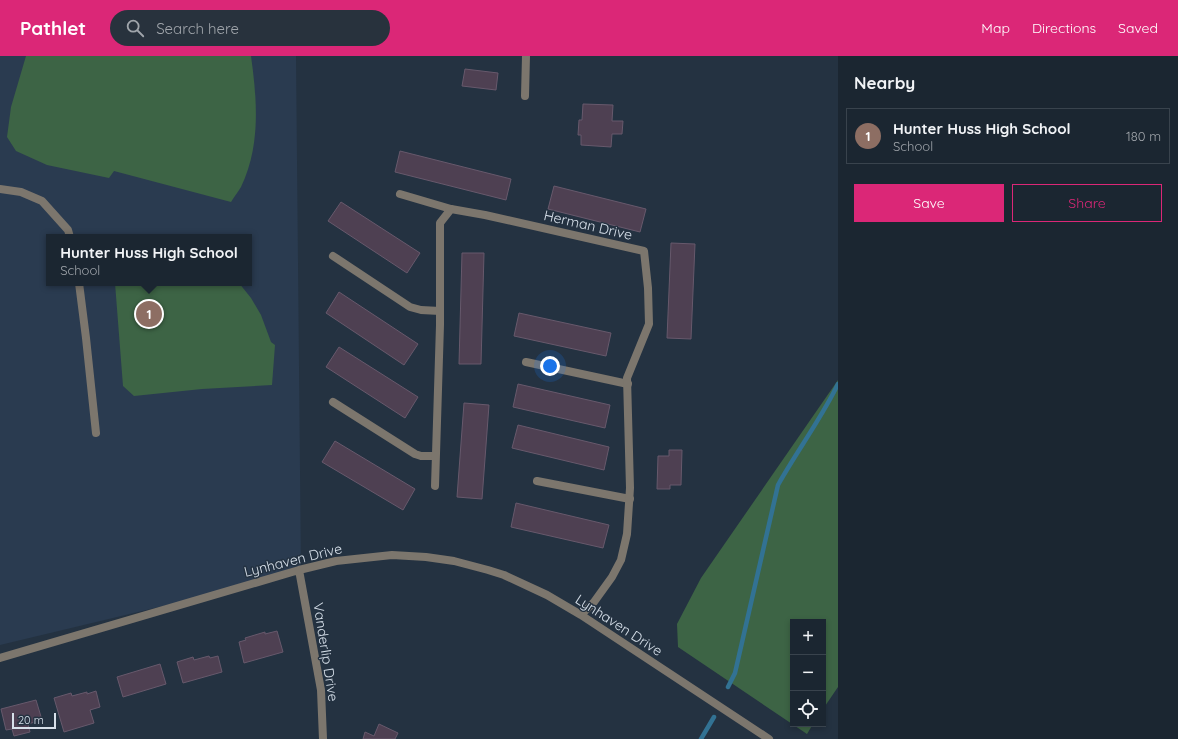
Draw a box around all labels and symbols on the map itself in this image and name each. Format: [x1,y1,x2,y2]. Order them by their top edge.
street label: Herman Drive [542,206,634,244]
pin: 1 [136,299,162,329]
your location [540,356,560,376]
street label: Lynhaven Drive [242,539,344,581]
street label: Lynhaven Drive [572,590,666,660]
street label: Vanderlip Drive [309,601,343,703]
scale bar [12,711,56,730]

